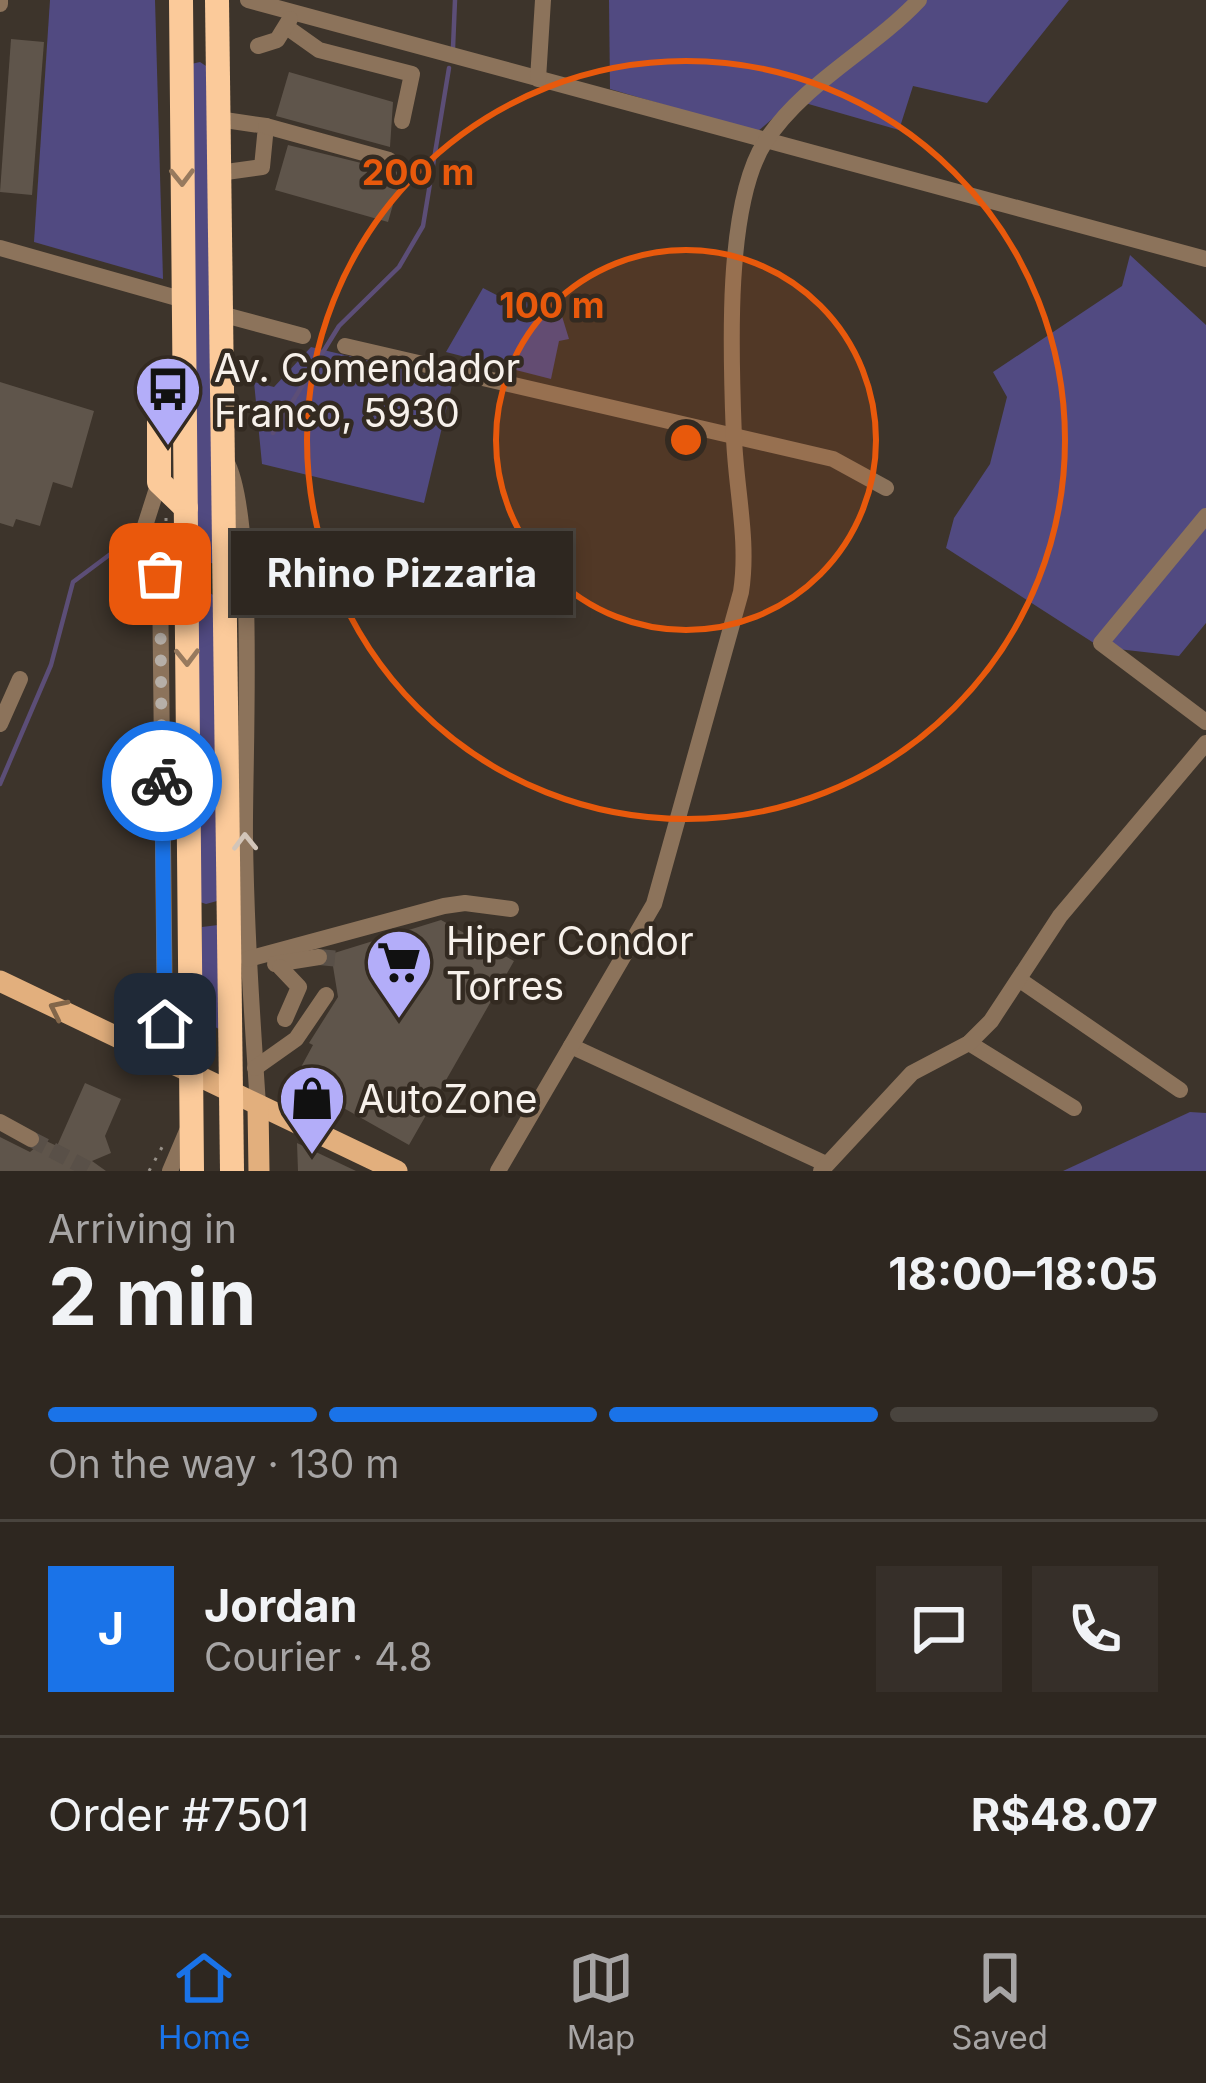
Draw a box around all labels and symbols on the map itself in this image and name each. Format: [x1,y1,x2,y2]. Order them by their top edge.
text: 200 m [362,150,474,194]
one-way arrow [169,168,195,187]
text: 100 m [499,283,605,327]
place label: Av. Comendador Franco, 5930 [214,344,520,436]
bus stop icon: Av. Comendador Franco, 5930 [133,354,203,448]
centre of rings [665,419,707,461]
pin [109,523,211,625]
callout: Rhino Pizzaria [232,532,574,616]
one-way arrow [174,648,200,667]
courier [102,721,222,841]
one-way arrow [233,832,259,851]
place label: Hiper Condor Torres [446,917,694,1009]
supermarket icon: Hiper Condor Torres [364,927,434,1021]
pin [114,973,216,1075]
one-way arrow [49,1000,70,1023]
shop icon: AutoZone [277,1063,347,1157]
place label: AutoZone [358,1075,537,1122]

